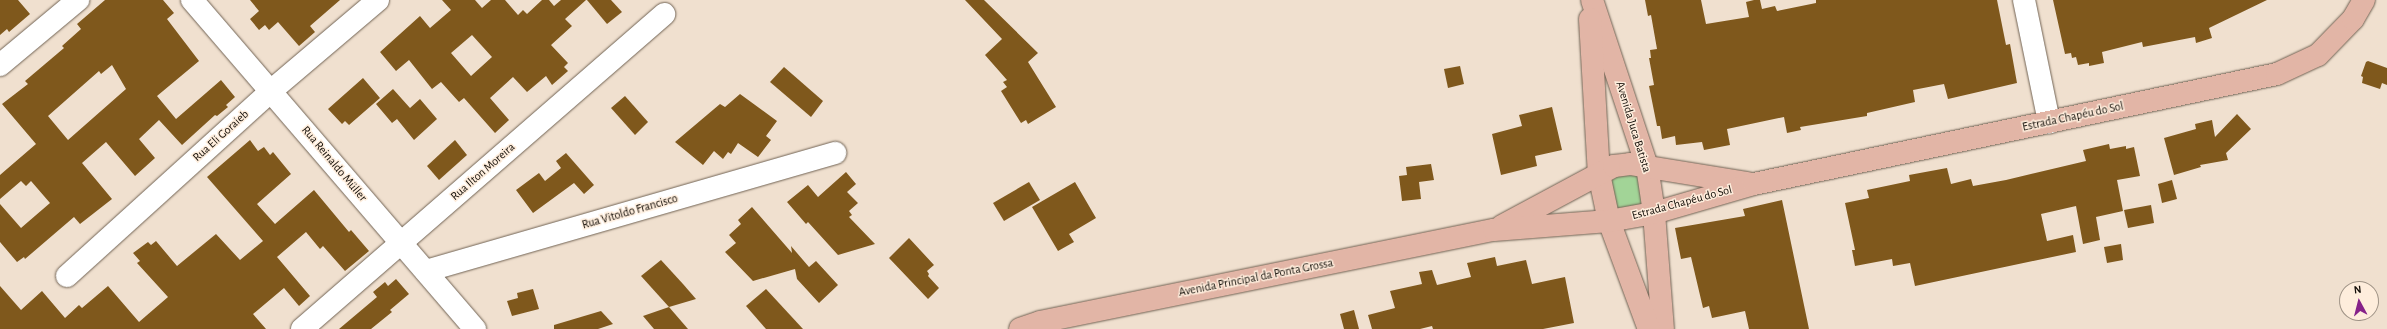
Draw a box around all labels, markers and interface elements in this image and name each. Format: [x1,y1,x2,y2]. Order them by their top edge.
street label: Avenida Juca Batista [1612,80,1654,174]
street label: Estrada Chapéu do Sol [2021,99,2125,135]
street label: Rua Eli Goraieb [190,107,252,165]
street label: Rua Reinaldo Müller [298,123,370,205]
street label: Rua Ilton Moreira [448,140,518,204]
street label: Estrada Chapéu do Sol [1630,183,1734,223]
street label: Rua Vitoldo Francisco [580,191,680,233]
street label: Avenida Principal da Ponta Grossa [1178,256,1334,300]
north arrow [2339,281,2379,321]
text: N [2353,284,2362,296]

